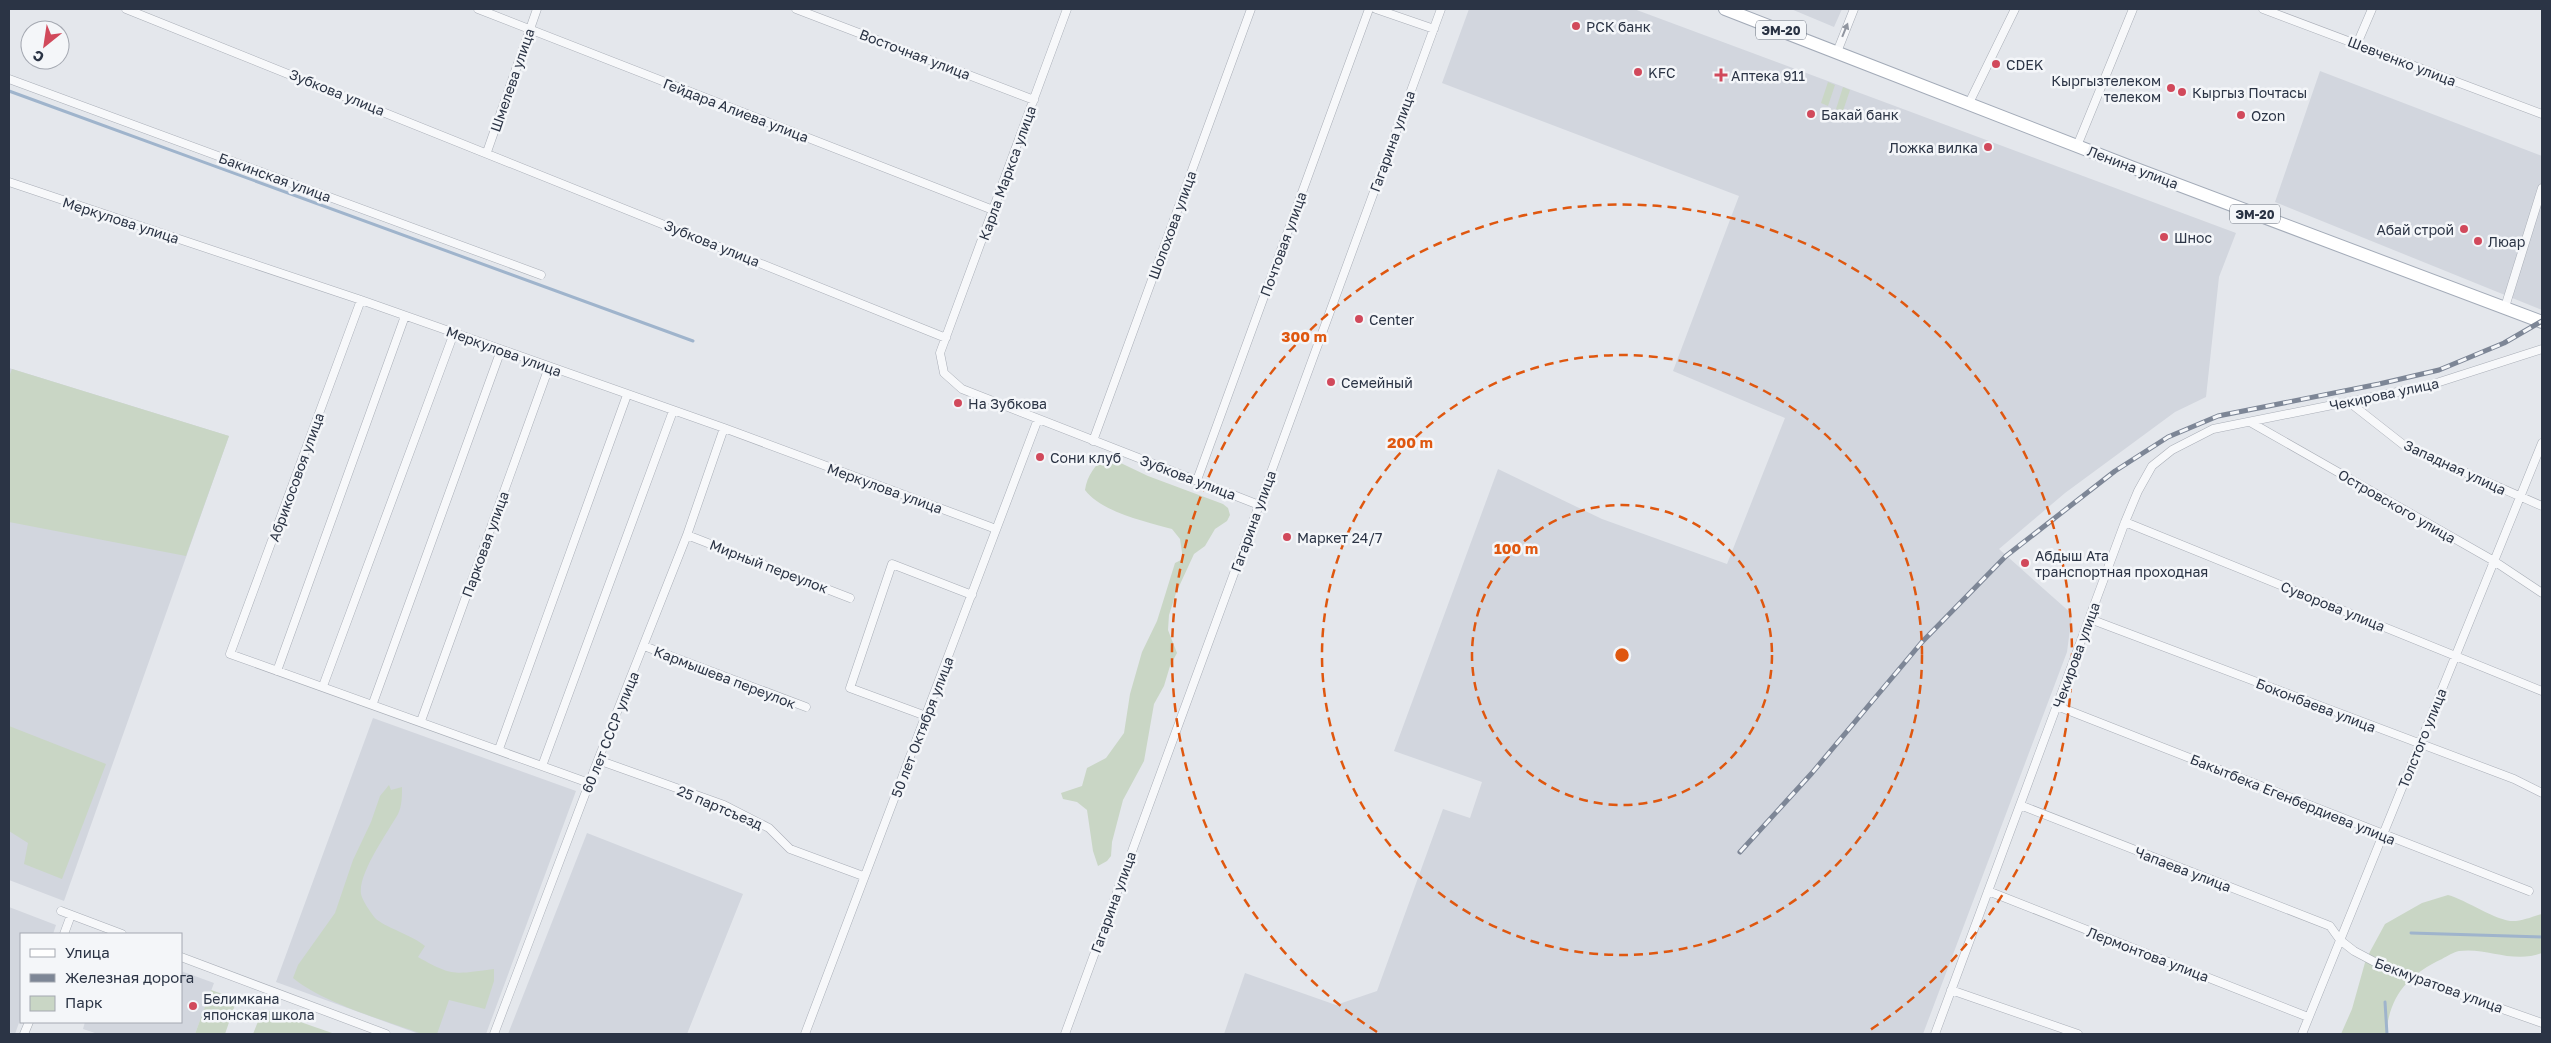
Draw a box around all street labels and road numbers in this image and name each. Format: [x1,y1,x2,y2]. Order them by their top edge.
road number: ЭМ-20 [1756,20,1806,40]
street label: Восточная улица [857,25,973,83]
street label: Шмелева улица [486,26,538,134]
street label: Шевченко улица [2345,33,2459,89]
street label: Зубкова улица [287,65,387,119]
street label: Гейдара Алиева улица [661,74,811,146]
street label: Гагарина улица [1366,88,1418,194]
street label: Карла Маркса улица [975,103,1039,243]
street label: Ленина улица [2085,142,2181,192]
street label: Бакинская улица [217,149,333,205]
street label: Шолохова улица [1144,168,1200,282]
street label: Почтовая улица [1256,189,1310,299]
street label: Меркулова улица [61,193,181,247]
road number: ЭМ-20 [2230,204,2280,223]
street label: Зубкова улица [662,216,762,270]
street label: Меркулова улица [444,322,564,380]
street label: Чекирова улица [2328,374,2440,414]
street label: Абрикосовоя улица [265,410,327,544]
street label: Западная улица [2401,436,2509,498]
street label: Зубкова улица [1138,451,1238,503]
street label: Меркулова улица [825,459,945,517]
street label: Островского улица [2335,465,2459,547]
street label: Гагарина улица [1227,468,1279,574]
street label: Парковая улица [458,489,512,599]
street label: Мирный переулок [708,536,830,596]
street label: Суворова улица [2278,577,2388,635]
street label: Чекирова улица [2049,600,2103,710]
street label: Кармышева переулок [652,642,798,712]
street label: 50 лет Октября улица [887,654,957,800]
street label: 60 лет СССР улица [578,669,642,795]
street label: Боконбаева улица [2254,674,2378,736]
street label: Толстого улица [2394,686,2450,790]
street label: Бакытбека Егенбердиева улица [2188,750,2398,848]
street label: 25 партсъезд [675,781,766,833]
street label: Чапаева улица [2132,843,2234,895]
street label: Гагарина улица [1087,849,1139,955]
street label: Лермонтова улица [2085,923,2211,985]
street label: Бекмуратова улица [2373,954,2505,1016]

